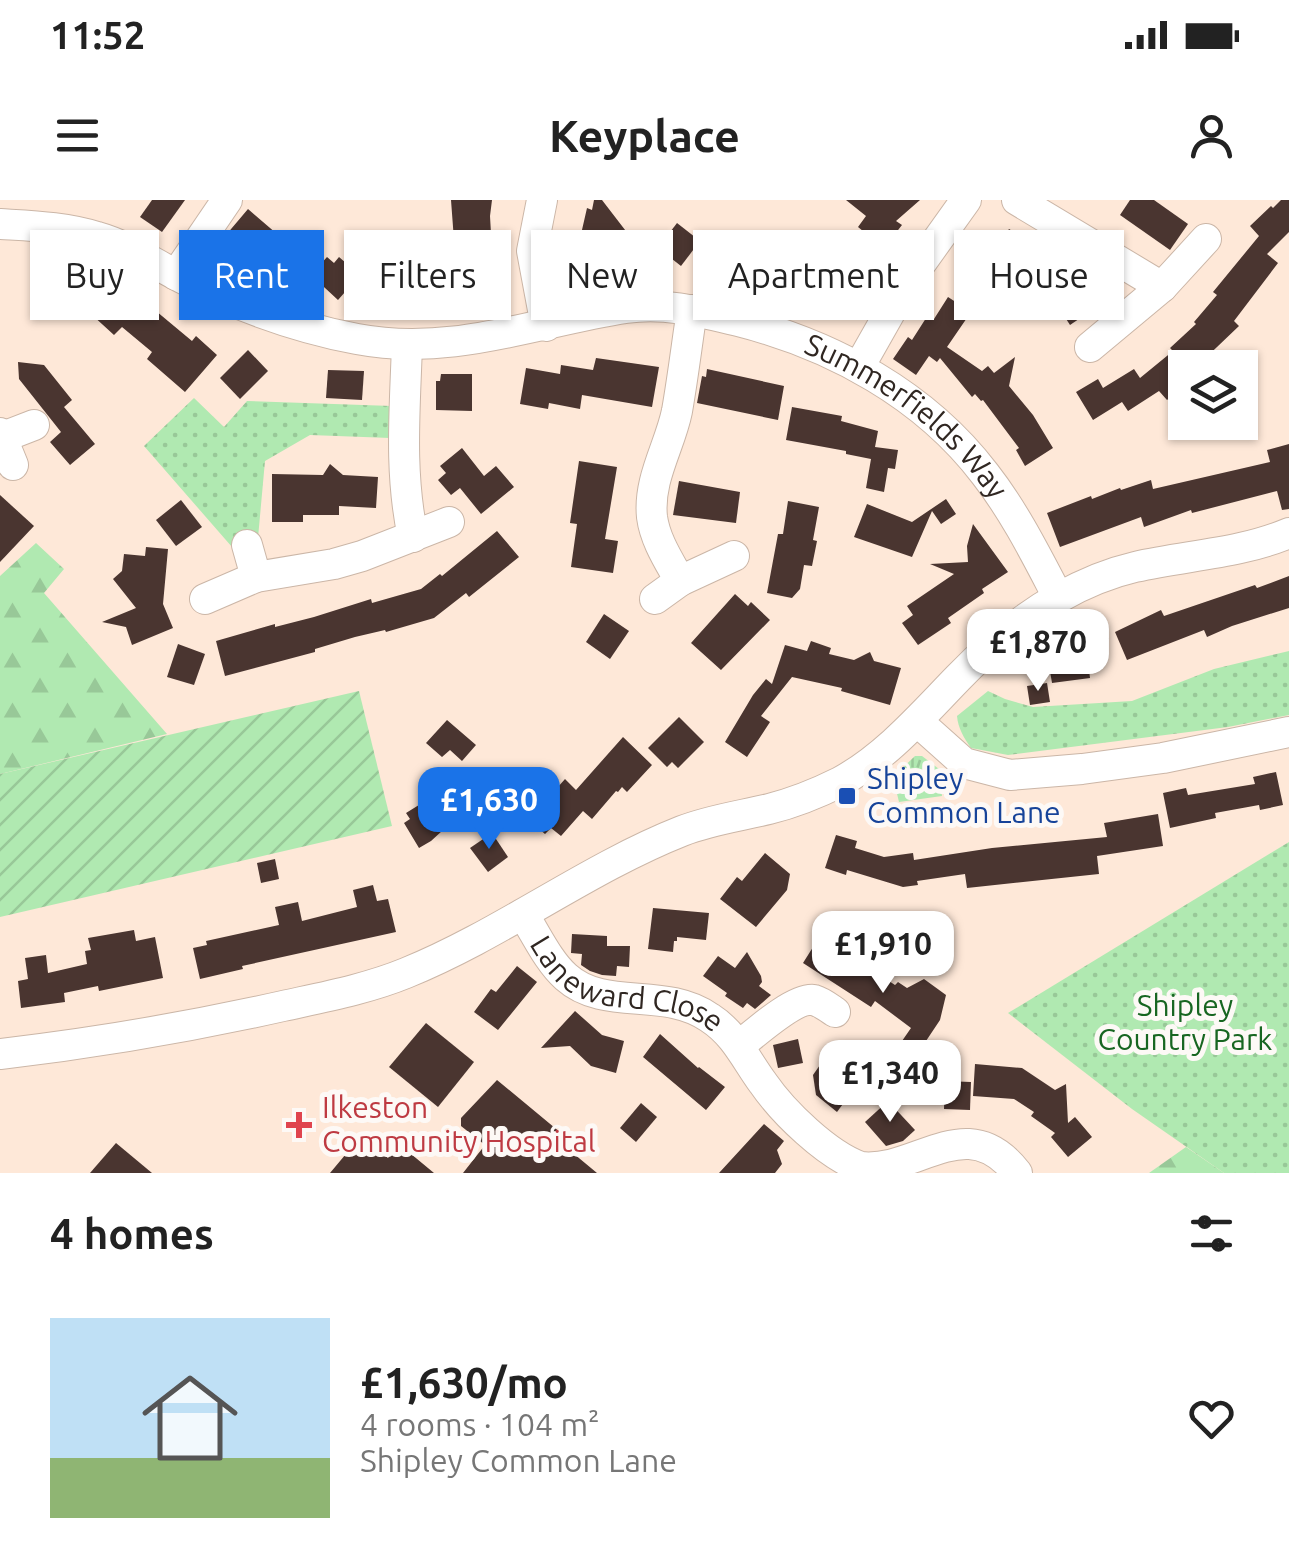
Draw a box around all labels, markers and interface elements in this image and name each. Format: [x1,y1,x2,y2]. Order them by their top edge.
text: 11:52 [50,14,145,56]
icon: menu [50,108,105,163]
icon: person [1184,108,1239,163]
text: Keyplace [549,110,740,161]
chip: Buy [30,230,159,320]
chip: Rent [179,230,324,320]
chip: Filters [344,230,511,320]
chip: New [531,230,673,320]
chip: Apartment [693,230,934,320]
chip: House [954,230,1124,320]
street label: Summerfields Way [800,327,1015,504]
map controls [1168,350,1258,440]
button: layers [1168,350,1258,440]
pin: £1,870 [957,609,1119,694]
text: £1,870 [989,623,1087,659]
place label: Shipley Common Lane [867,761,1061,829]
pin: £1,630 [408,767,570,852]
text: £1,630 [440,781,538,817]
marker: Shipley Common Lane [836,785,858,807]
pin: £1,910 [802,911,964,996]
text: £1,910 [834,925,932,961]
street label: Laneward Close [524,930,731,1038]
park label: Shipley Country Park [1098,988,1272,1056]
pin: £1,340 [809,1040,971,1125]
text: £1,340 [841,1054,939,1090]
place label: Ilkeston Community Hospital [322,1090,596,1158]
marker: Ilkeston Community Hospital [286,1112,312,1138]
icon: filters [1184,1206,1239,1261]
text: 4 homes [50,1210,214,1257]
icon: home [130,1358,250,1478]
text: £1,630/mo [360,1359,568,1406]
icon: heart [1184,1391,1239,1446]
text: 4 rooms · 104 m² [360,1406,600,1442]
text: Shipley Common Lane [360,1442,677,1478]

